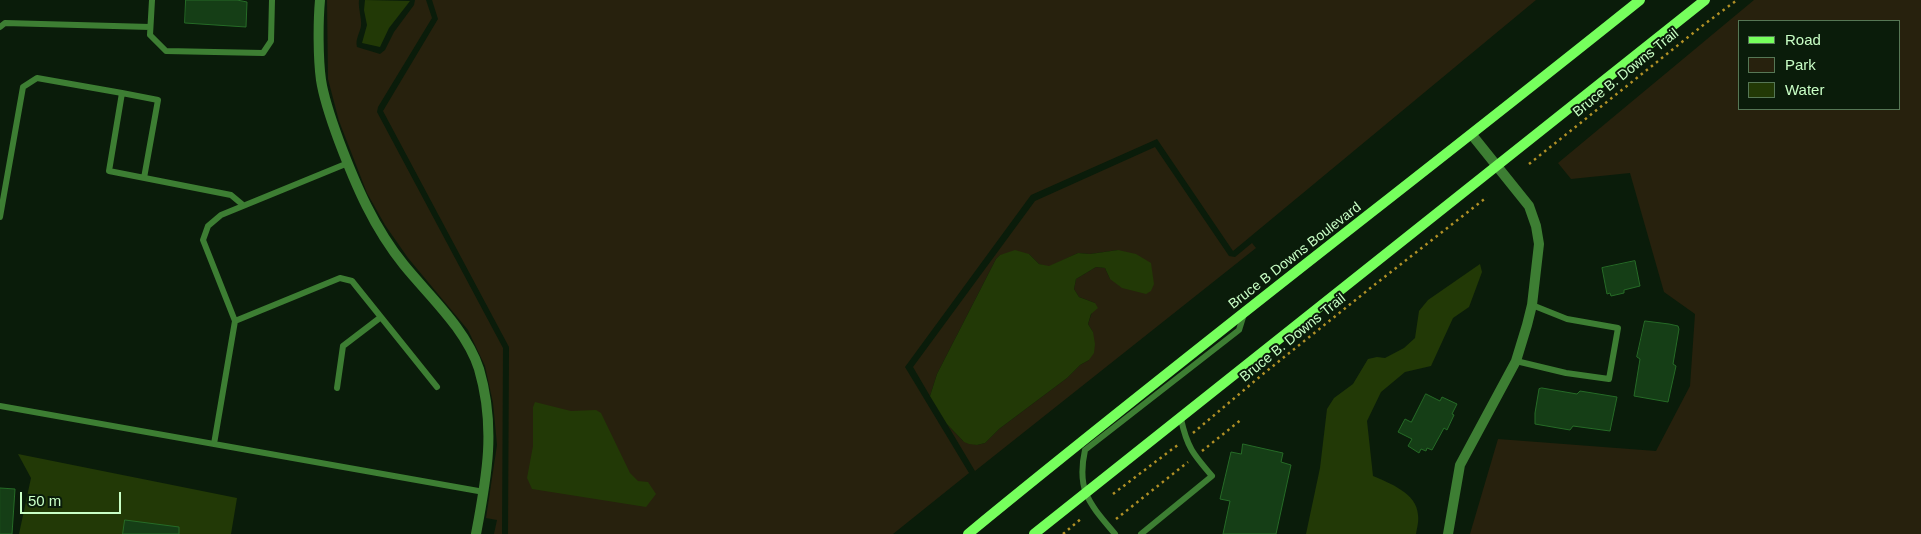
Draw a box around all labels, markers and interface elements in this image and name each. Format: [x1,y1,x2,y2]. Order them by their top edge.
legend [1738,20,1901,110]
street label: Bruce B. Downs Trail [1570,25,1682,121]
text: Road [1785,31,1821,48]
text: Park [1785,56,1816,73]
text: Water [1785,81,1824,98]
street label: Bruce B Downs Boulevard [1225,199,1365,313]
street label: Bruce B. Downs Trail [1237,290,1349,386]
scale bar [22,482,124,514]
text: 50 m [28,492,61,509]

